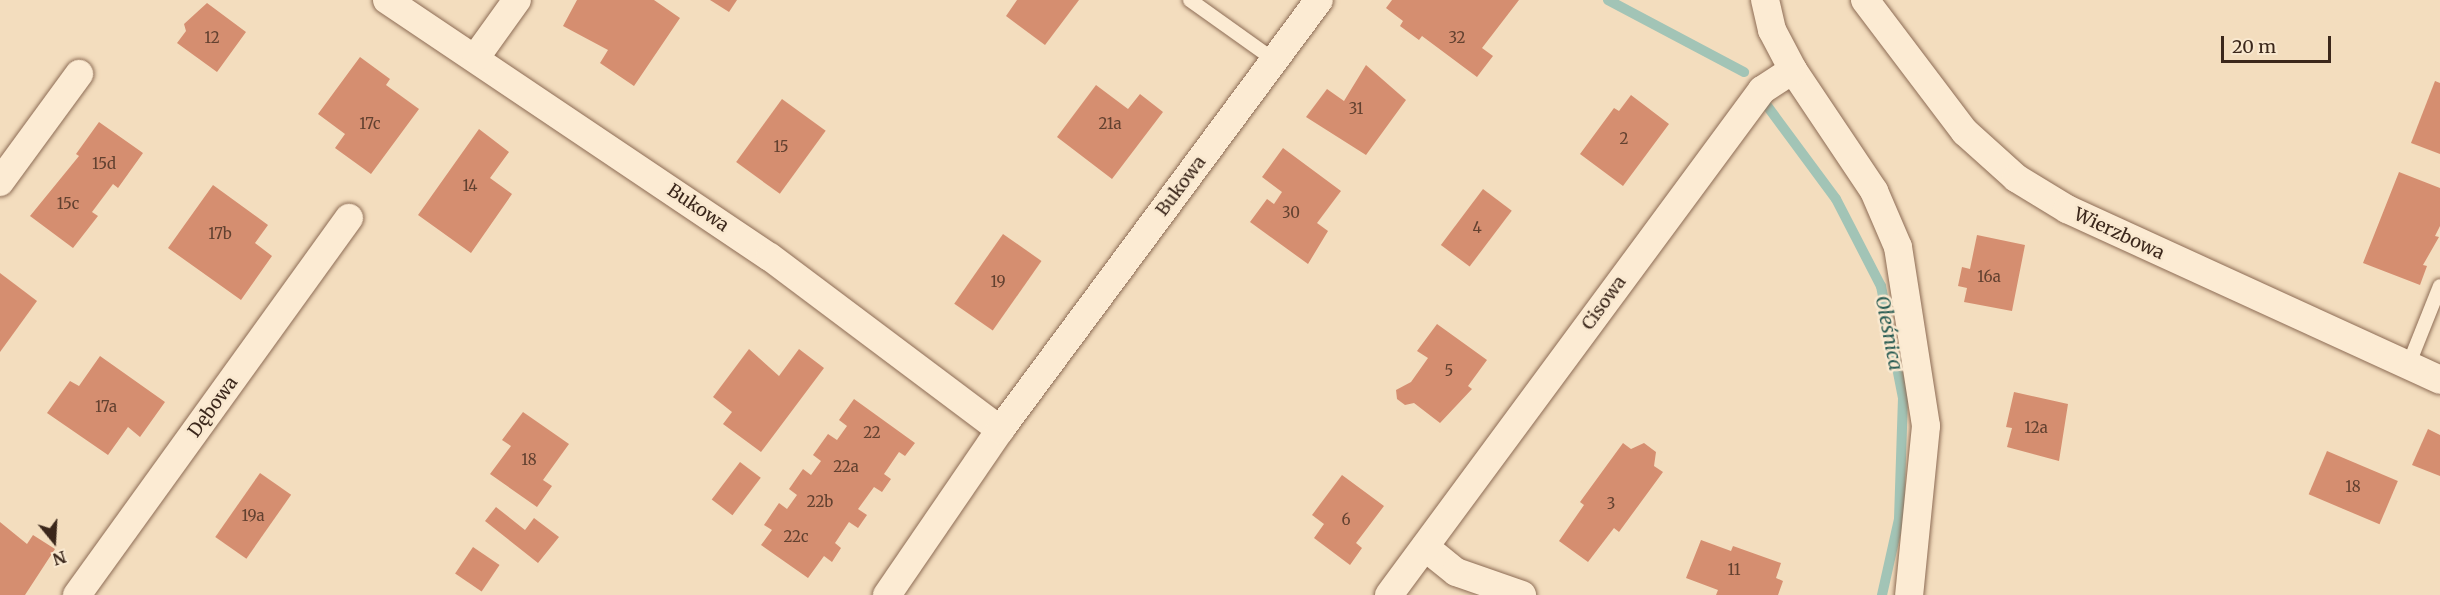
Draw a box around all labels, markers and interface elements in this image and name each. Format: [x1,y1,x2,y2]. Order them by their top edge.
scale bar [2224,24,2334,62]
house number: 12 [204,29,220,47]
house number: 32 [1448,29,1466,47]
text: 20 m [2232,35,2276,58]
house number: 31 [1349,100,1363,118]
house number: 17c [359,115,381,133]
house number: 21a [1098,115,1122,133]
house number: 2 [1620,130,1628,148]
house number: 15 [773,138,789,156]
street label: Bukowa [1151,152,1211,220]
house number: 15d [92,155,116,173]
house number: 14 [462,177,478,195]
street label: Bukowa [663,180,733,236]
house number: 15c [57,195,79,213]
house number: 30 [1282,204,1300,222]
street label: Wierzbowa [2070,204,2168,264]
house number: 4 [1472,219,1482,237]
house number: 17b [208,225,232,243]
house number: 16a [1977,268,2001,286]
street label: Cisowa [1577,272,1631,334]
house number: 19 [990,273,1006,291]
water label: Oleśnica [1871,293,1909,373]
house number: 5 [1445,362,1453,380]
street label: Dębowa [184,372,242,442]
house number: 17a [95,398,117,416]
house number: 12a [2024,419,2048,437]
house number: 22 [863,424,881,442]
house number: 18 [521,451,537,469]
house number: 22a [833,458,859,476]
house number: 18 [2345,478,2361,496]
house number: 22b [807,493,833,511]
house number: 3 [1607,495,1615,513]
house number: 19a [241,507,265,525]
north arrow [24,511,84,571]
house number: 6 [1341,511,1351,529]
house number: 22c [783,528,809,546]
text: N [50,547,69,570]
house number: 11 [1727,561,1741,579]

